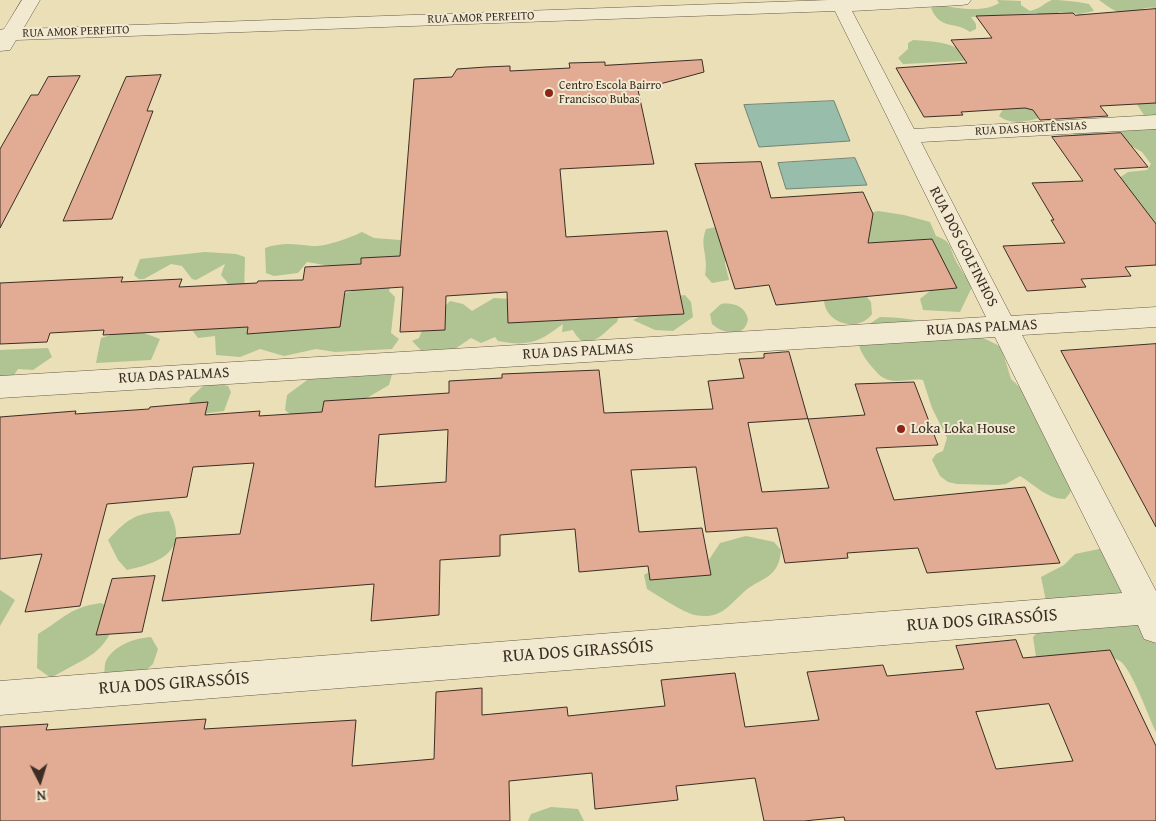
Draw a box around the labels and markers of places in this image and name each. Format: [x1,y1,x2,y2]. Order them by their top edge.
place label: Centro Escola Bairro Francisco Bubas [559,79,661,107]
marker: Centro Escola Bairro Francisco Bubas [543,87,555,99]
place label: Loka Loka House [911,420,1016,438]
marker: Loka Loka House [895,423,907,435]

